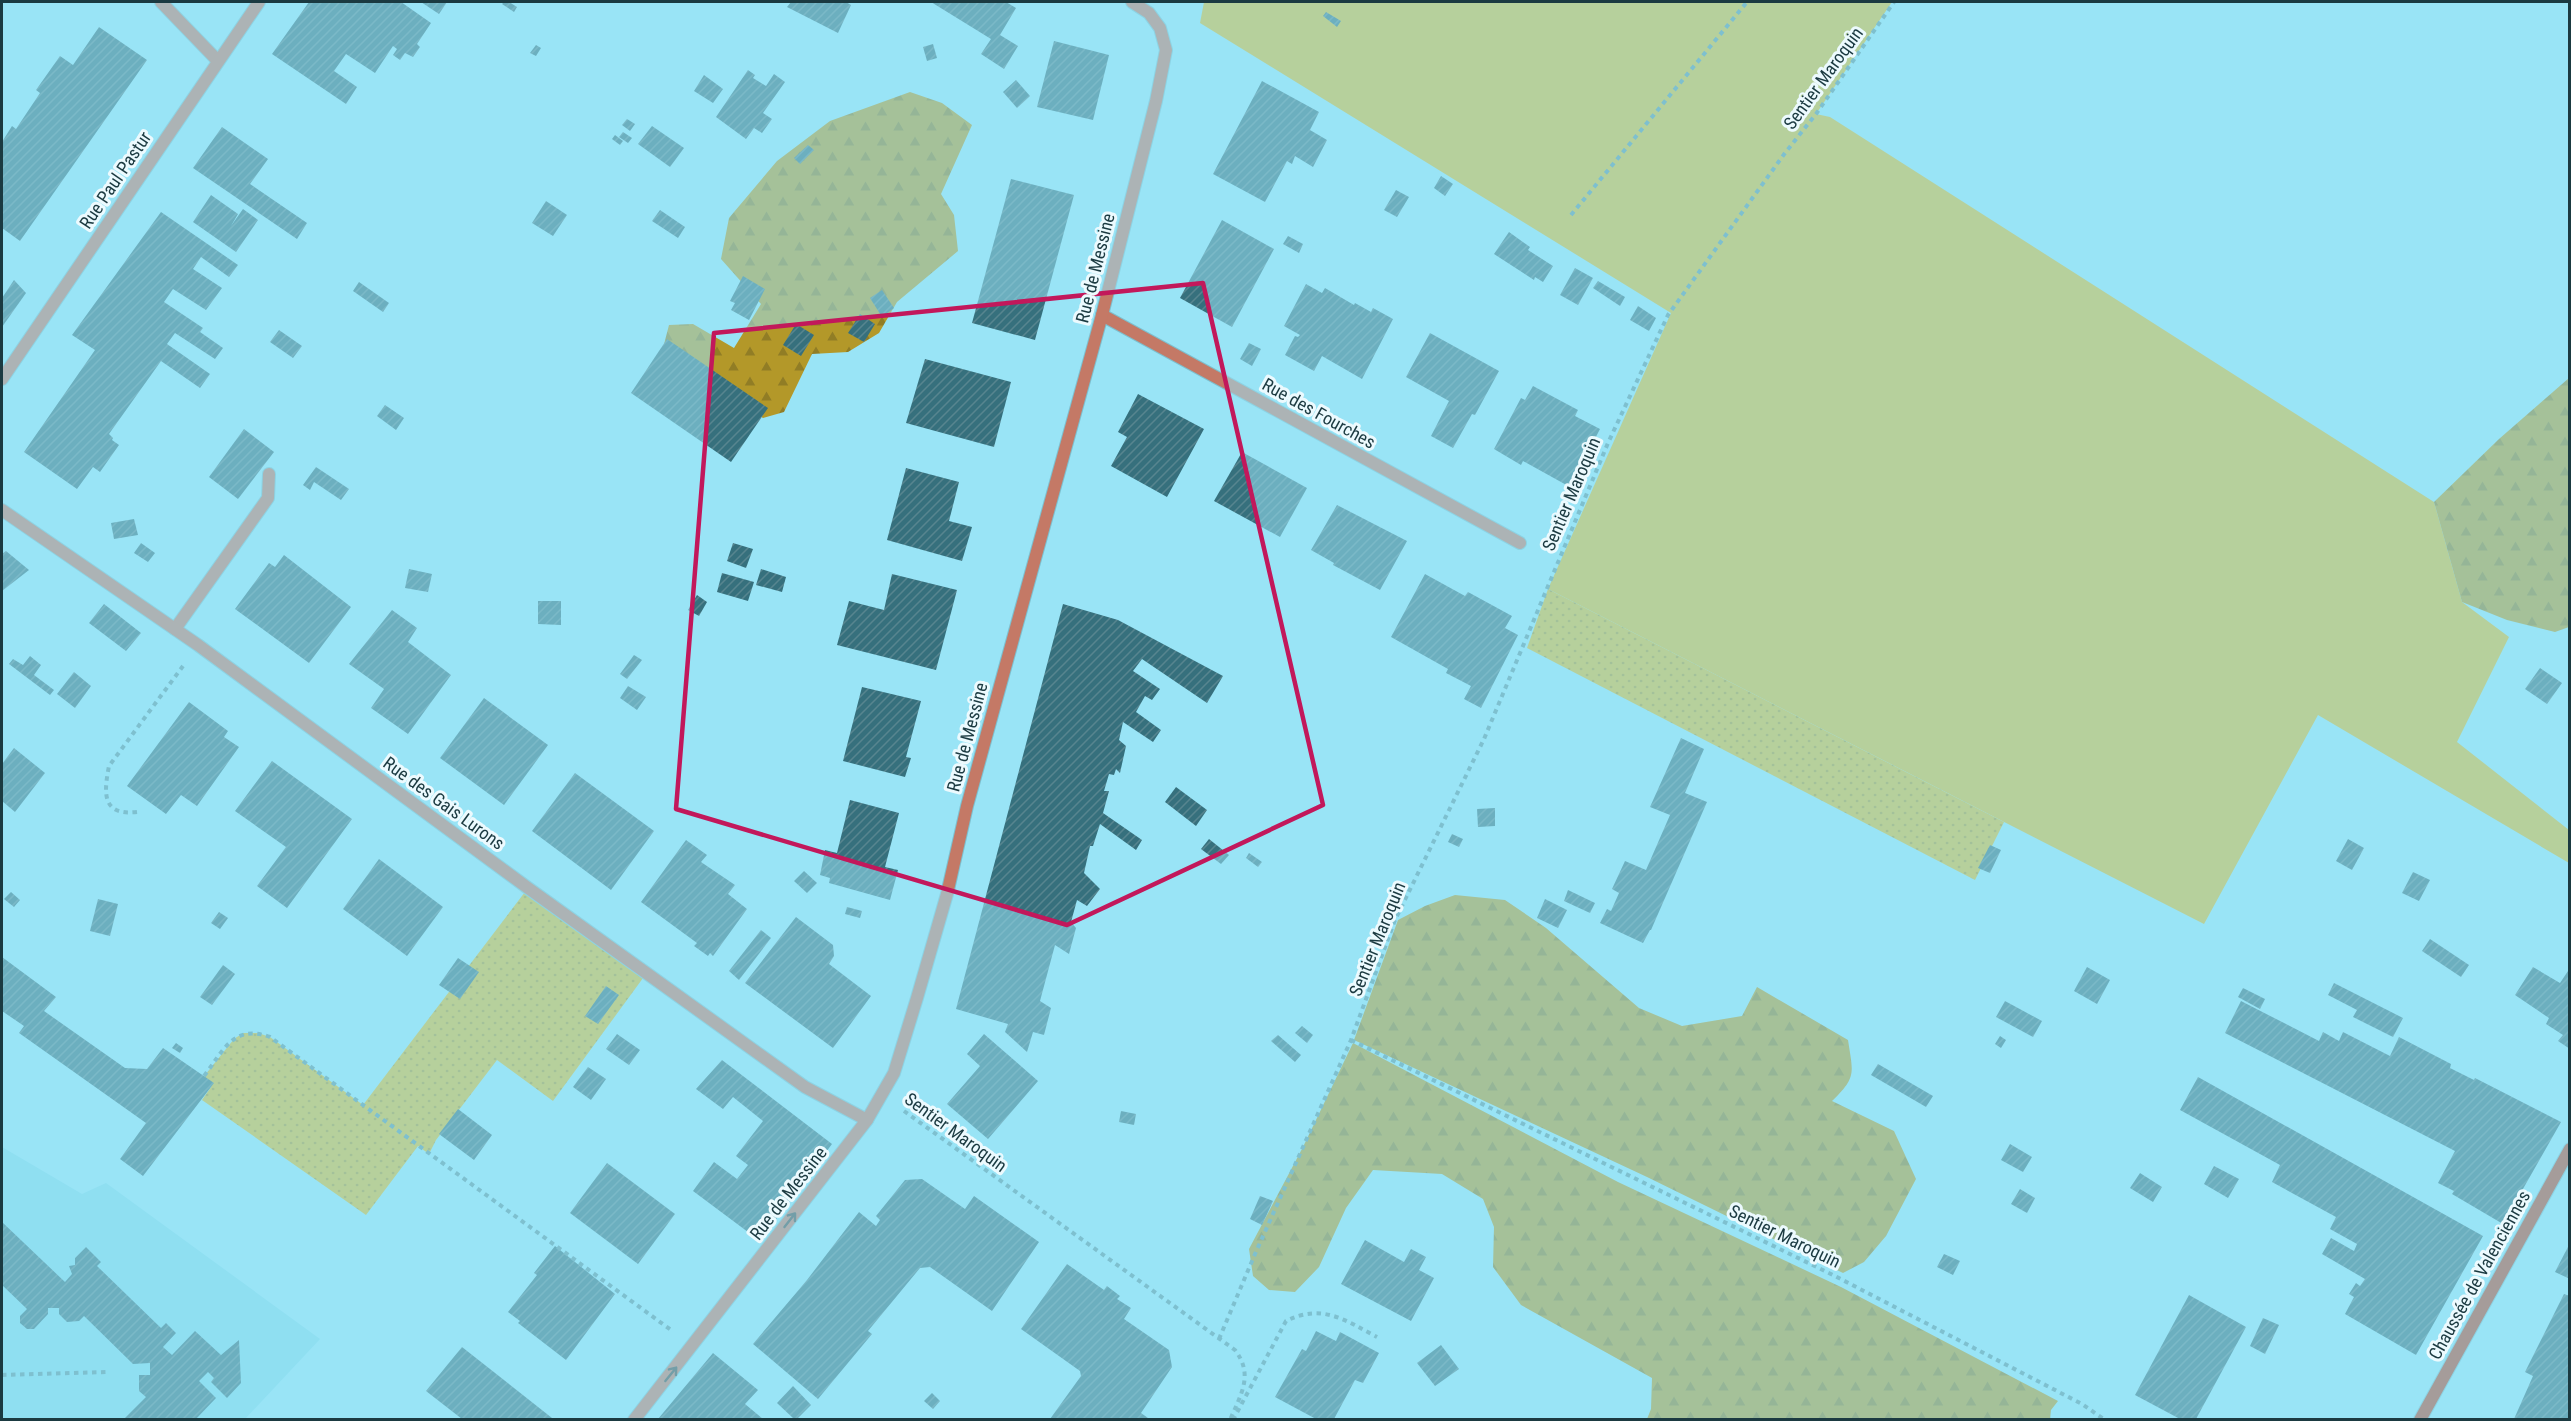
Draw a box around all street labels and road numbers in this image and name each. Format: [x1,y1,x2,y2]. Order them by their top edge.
street label: Sentier Maroquin [1779,23,1867,133]
street label: Rue Paul Pastur [75,127,155,233]
street label: Rue de Messine [1071,211,1119,325]
street label: Rue des Fourches [1259,373,1379,453]
street label: Sentier Maroquin [1538,434,1604,554]
street label: Rue de Messine [942,680,992,794]
street label: Rue des Gais Lurons [379,752,509,854]
street label: Sentier Maroquin [1345,879,1409,999]
street label: Sentier Maroquin [901,1088,1011,1176]
street label: Rue de Messine [745,1142,831,1244]
street label: Chaussée de Valenciennes [2424,1187,2534,1363]
street label: Sentier Maroquin [1726,1200,1844,1272]

